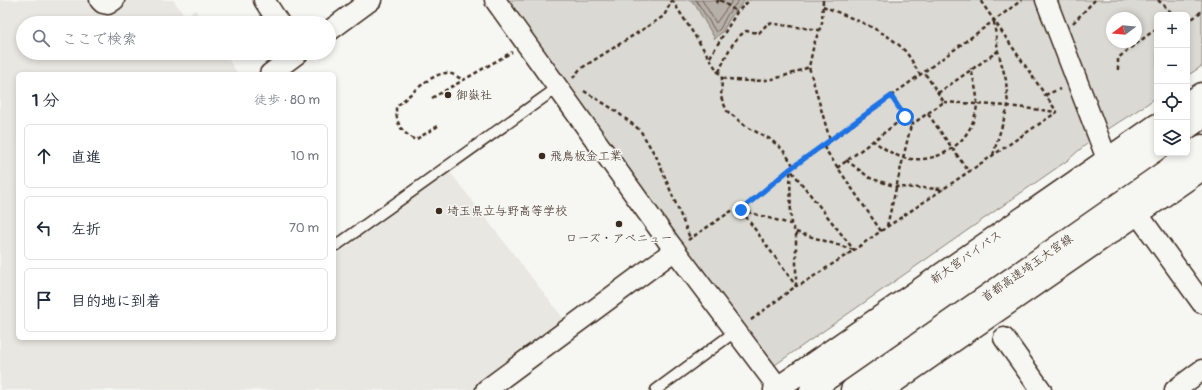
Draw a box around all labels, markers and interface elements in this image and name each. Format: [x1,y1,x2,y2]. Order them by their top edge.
north arrow [1106,12,1142,48]
map controls [1154,12,1190,156]
button: + [1154,12,1190,48]
search box [16,16,336,60]
icon: search [30,27,52,49]
text: ここで検索 [62,30,137,49]
button: − [1154,48,1190,84]
button: locate [1154,84,1190,120]
place label: 御嶽社 [456,88,492,103]
text: 1 分 [32,90,59,111]
marker: 御嶽社 [443,90,453,100]
text: 徒歩 · 80 m [254,92,320,108]
route start [896,108,914,126]
button: layers [1154,120,1190,156]
icon: ahead [33,145,55,167]
text: 直進 [71,148,101,167]
text: 10 m [291,148,319,164]
place label: 飛鳥板金工業 [550,149,622,164]
marker: 飛鳥板金工業 [537,151,547,161]
route end [732,201,750,219]
place label: 埼玉県立与野高等学校 [447,204,567,219]
marker: 埼玉県立与野高等学校 [434,206,444,216]
icon: left [33,217,55,239]
marker: ローズ・アベニュー [614,219,624,229]
text: 左折 [71,220,101,239]
text: 70 m [289,220,319,236]
street label: 新大宮バイパス [928,227,1005,288]
place label: ローズ・アベニュー [565,231,673,246]
street label: 首都高速埼玉大宮線 [979,231,1076,306]
icon: arrive [33,289,55,311]
text: 目的地に到着 [71,292,161,311]

